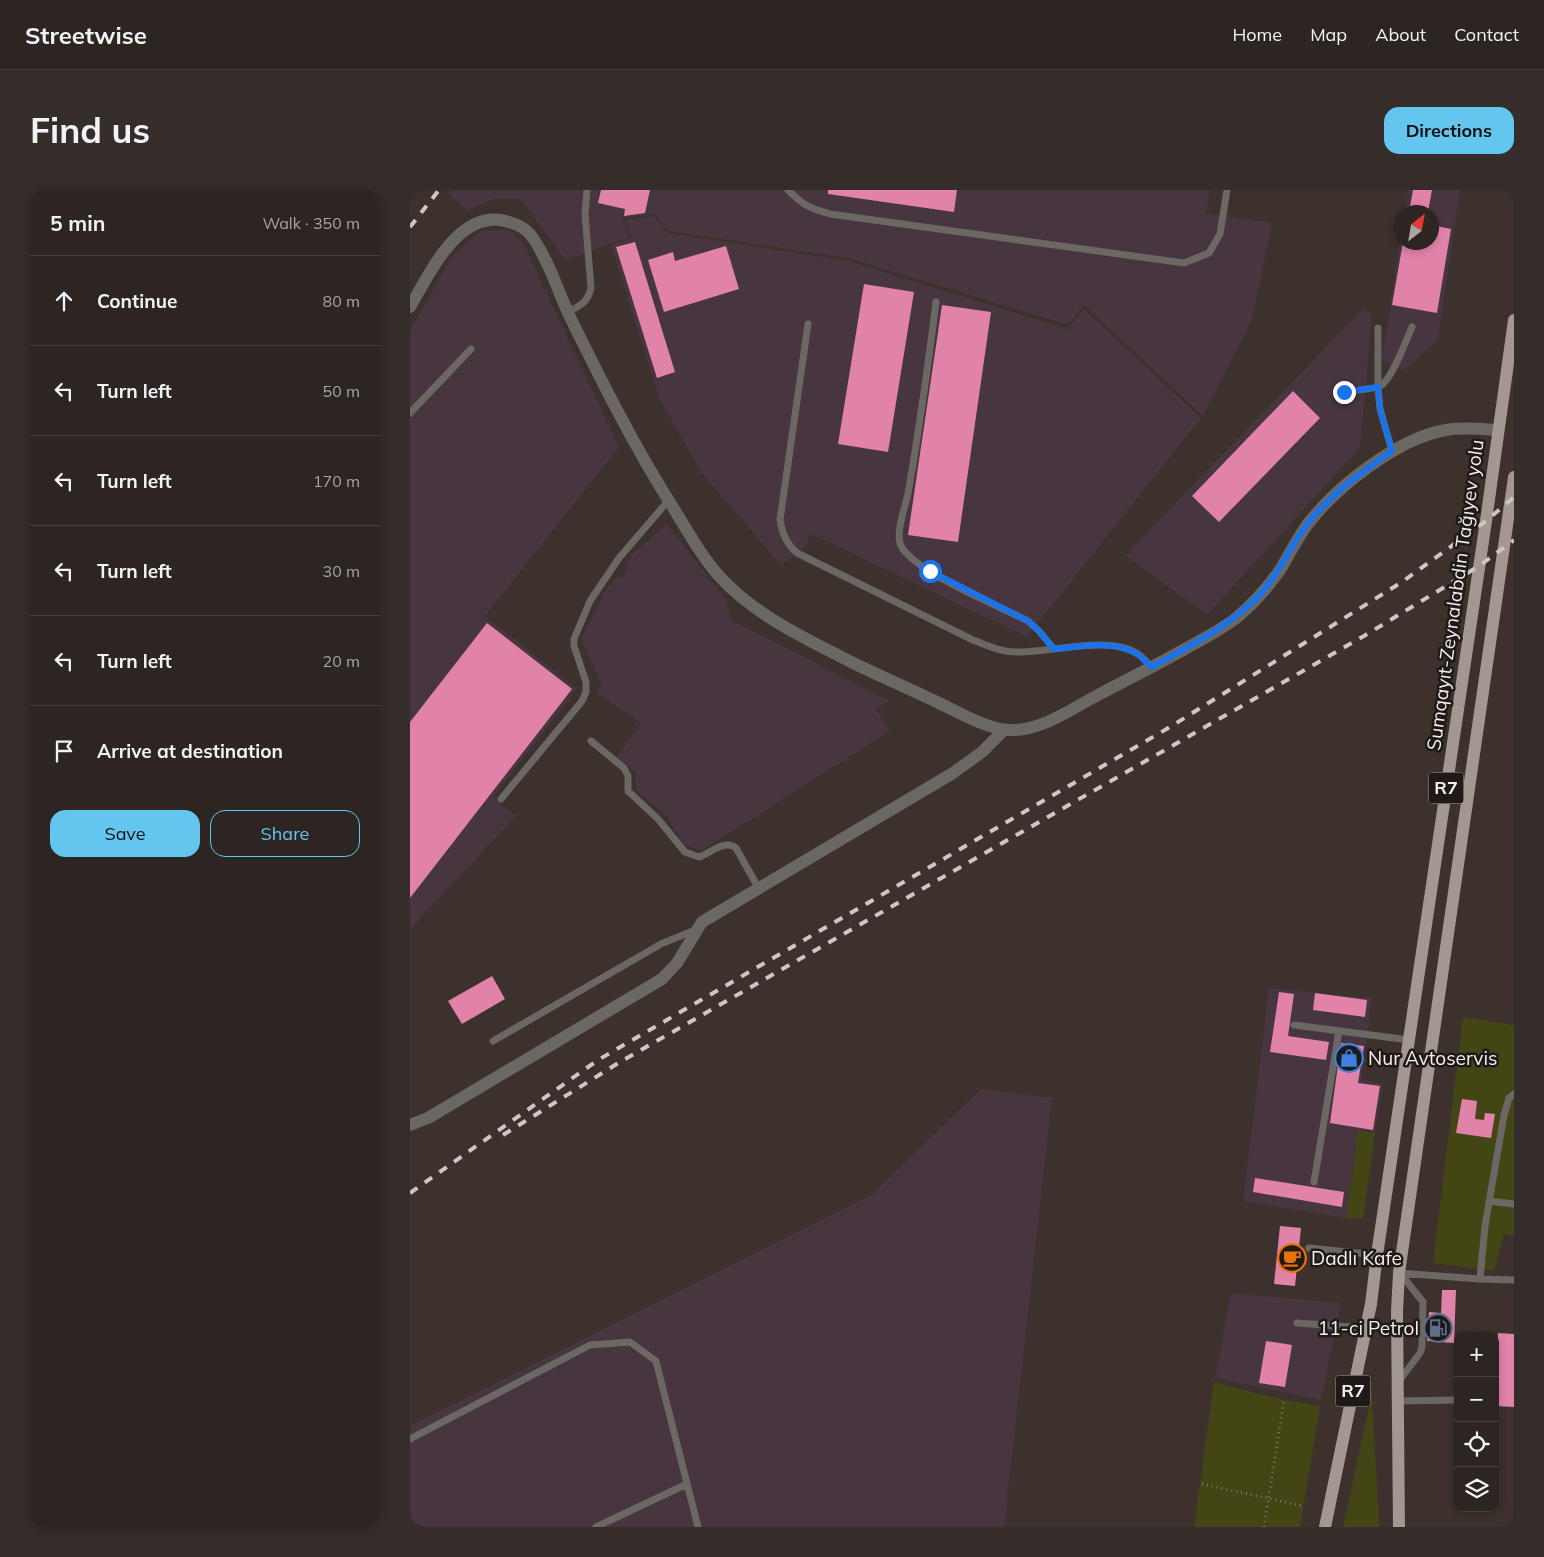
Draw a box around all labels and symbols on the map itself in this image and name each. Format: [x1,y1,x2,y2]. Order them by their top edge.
north arrow [1394,205,1439,250]
route end [1333,381,1356,404]
street label: Sumqayıt-Zeynalabdin Tağıyev yolu [1421,438,1489,752]
route start [919,560,942,583]
road number: R7 [1428,772,1464,804]
shop icon: Nur Avtoservis [1334,1043,1364,1073]
place label: Nur Avtoservis [1368,1046,1497,1070]
cafe icon: Dadlı Kafe [1277,1243,1307,1273]
place label: Dadlı Kafe [1311,1246,1402,1270]
fuel station icon: 11-ci Petrol [1423,1313,1453,1343]
place label: 11-ci Petrol [1318,1316,1419,1340]
road number: R7 [1336,1376,1370,1406]

